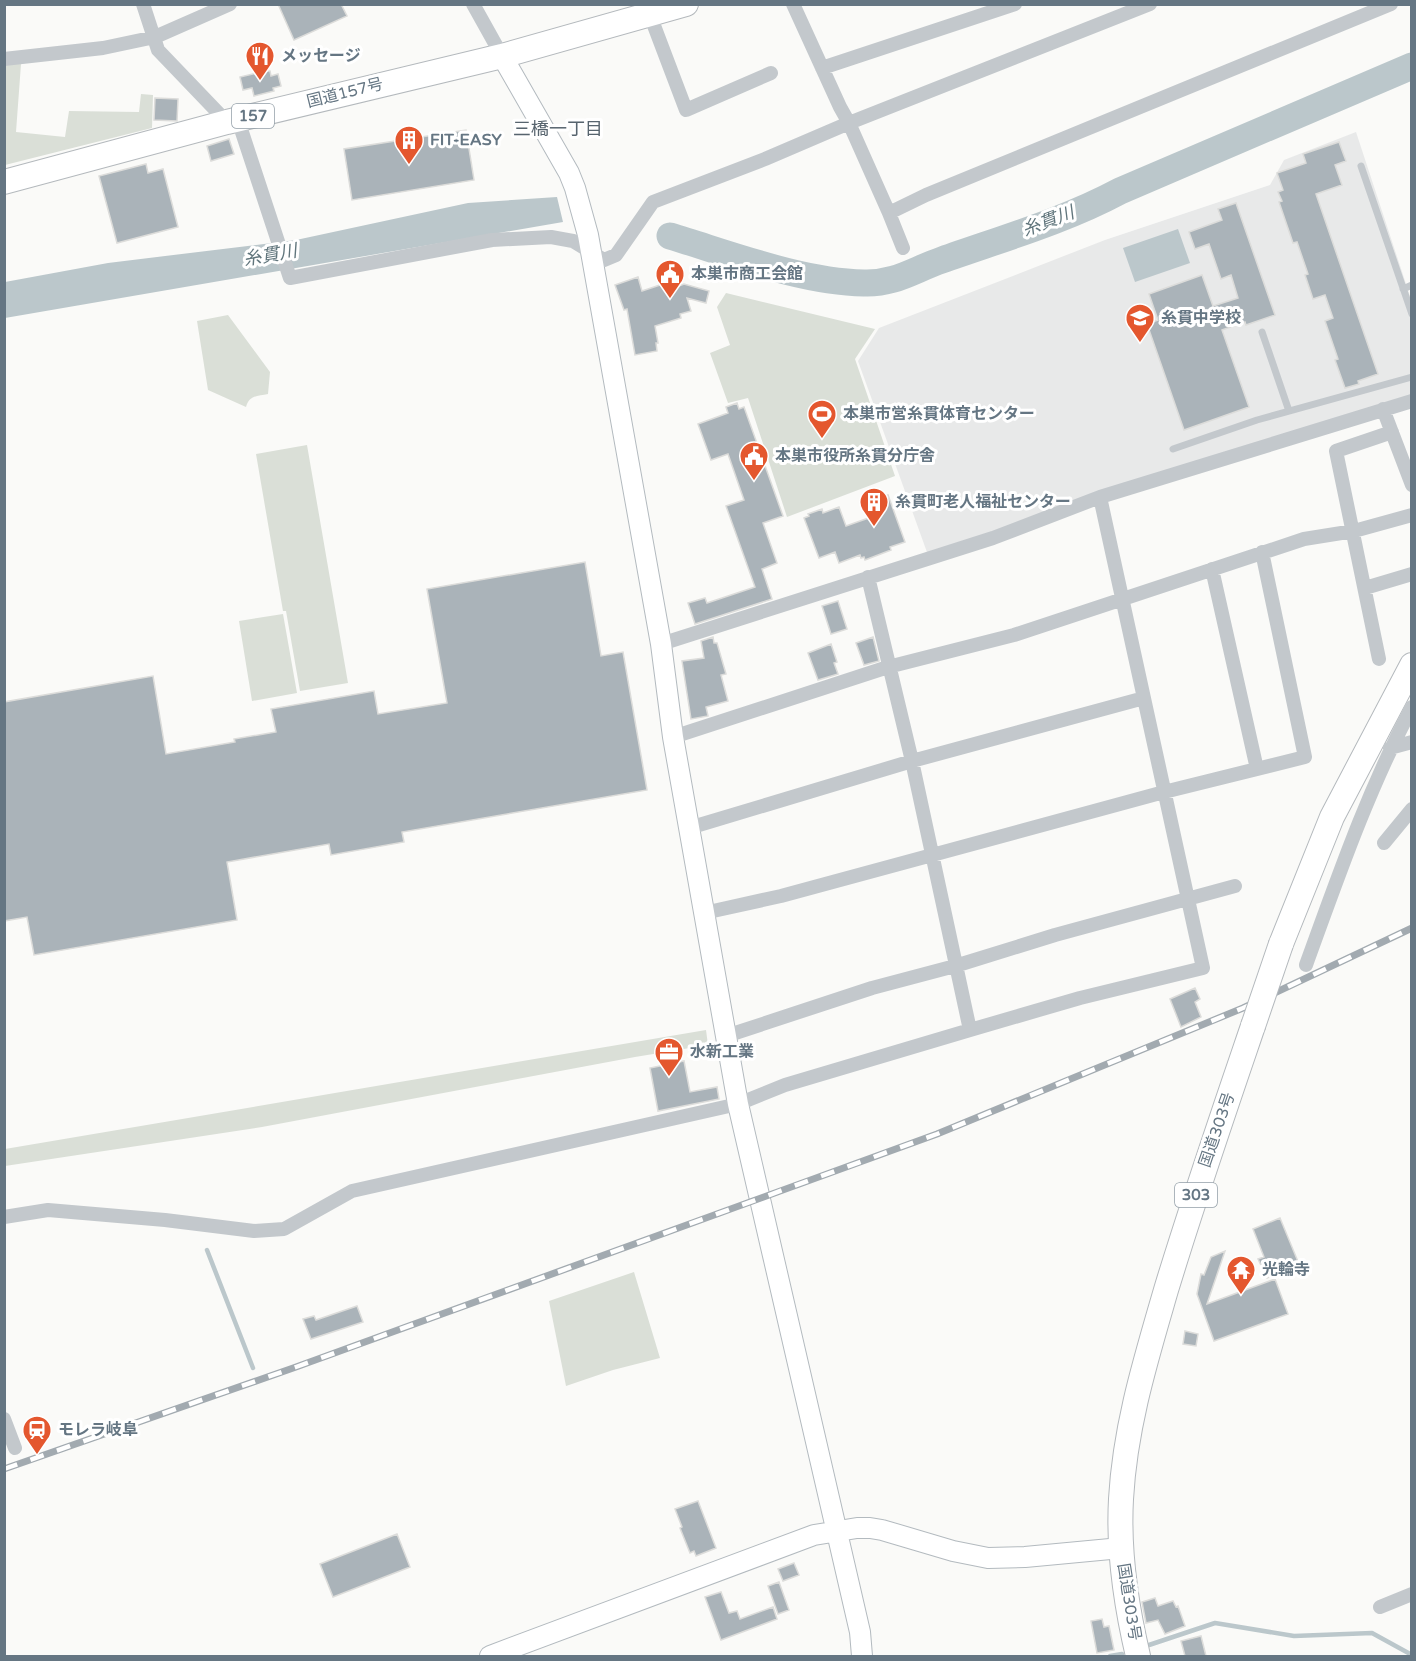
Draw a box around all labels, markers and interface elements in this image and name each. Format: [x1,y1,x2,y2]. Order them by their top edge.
restaurant icon: メッセージ [244,40,276,82]
place label: メッセージ [281,46,361,66]
street label: 国道157号 [305,74,385,112]
road number: 157 [232,104,274,128]
district label: 三橋一丁目 [513,118,603,140]
building icon: FIT-EASY [393,124,425,166]
place label: FIT-EASY [430,130,502,150]
water label: 糸貫川 [1019,200,1079,241]
water label: 糸貫川 [242,239,300,271]
public building icon: 本巣市商工会館 [654,258,686,300]
place label: 本巣市商工会館 [691,264,803,284]
school or university icon: 糸貫中学校 [1124,302,1156,344]
place label: 糸貫中学校 [1161,308,1241,328]
sports icon: 本巣市営糸貫体育センター [806,398,838,440]
place label: 本巣市営糸貫体育センター [843,404,1035,424]
public building icon: 本巣市役所糸貫分庁舎 [738,440,770,482]
place label: 本巣市役所糸貫分庁舎 [775,446,935,466]
building icon: 糸貫町老人福祉センター [858,486,890,528]
place label: 糸貫町老人福祉センター [895,492,1071,512]
office icon: 水新工業 [653,1036,685,1078]
place label: 水新工業 [690,1042,754,1062]
street label: 国道303号 [1195,1090,1239,1170]
road number: 303 [1175,1183,1217,1207]
temple icon: 光輪寺 [1225,1254,1257,1296]
place label: 光輪寺 [1262,1260,1310,1280]
station icon: モレラ岐阜 [21,1414,53,1456]
place label: モレラ岐阜 [58,1420,138,1440]
street label: 国道303号 [1113,1562,1145,1642]

